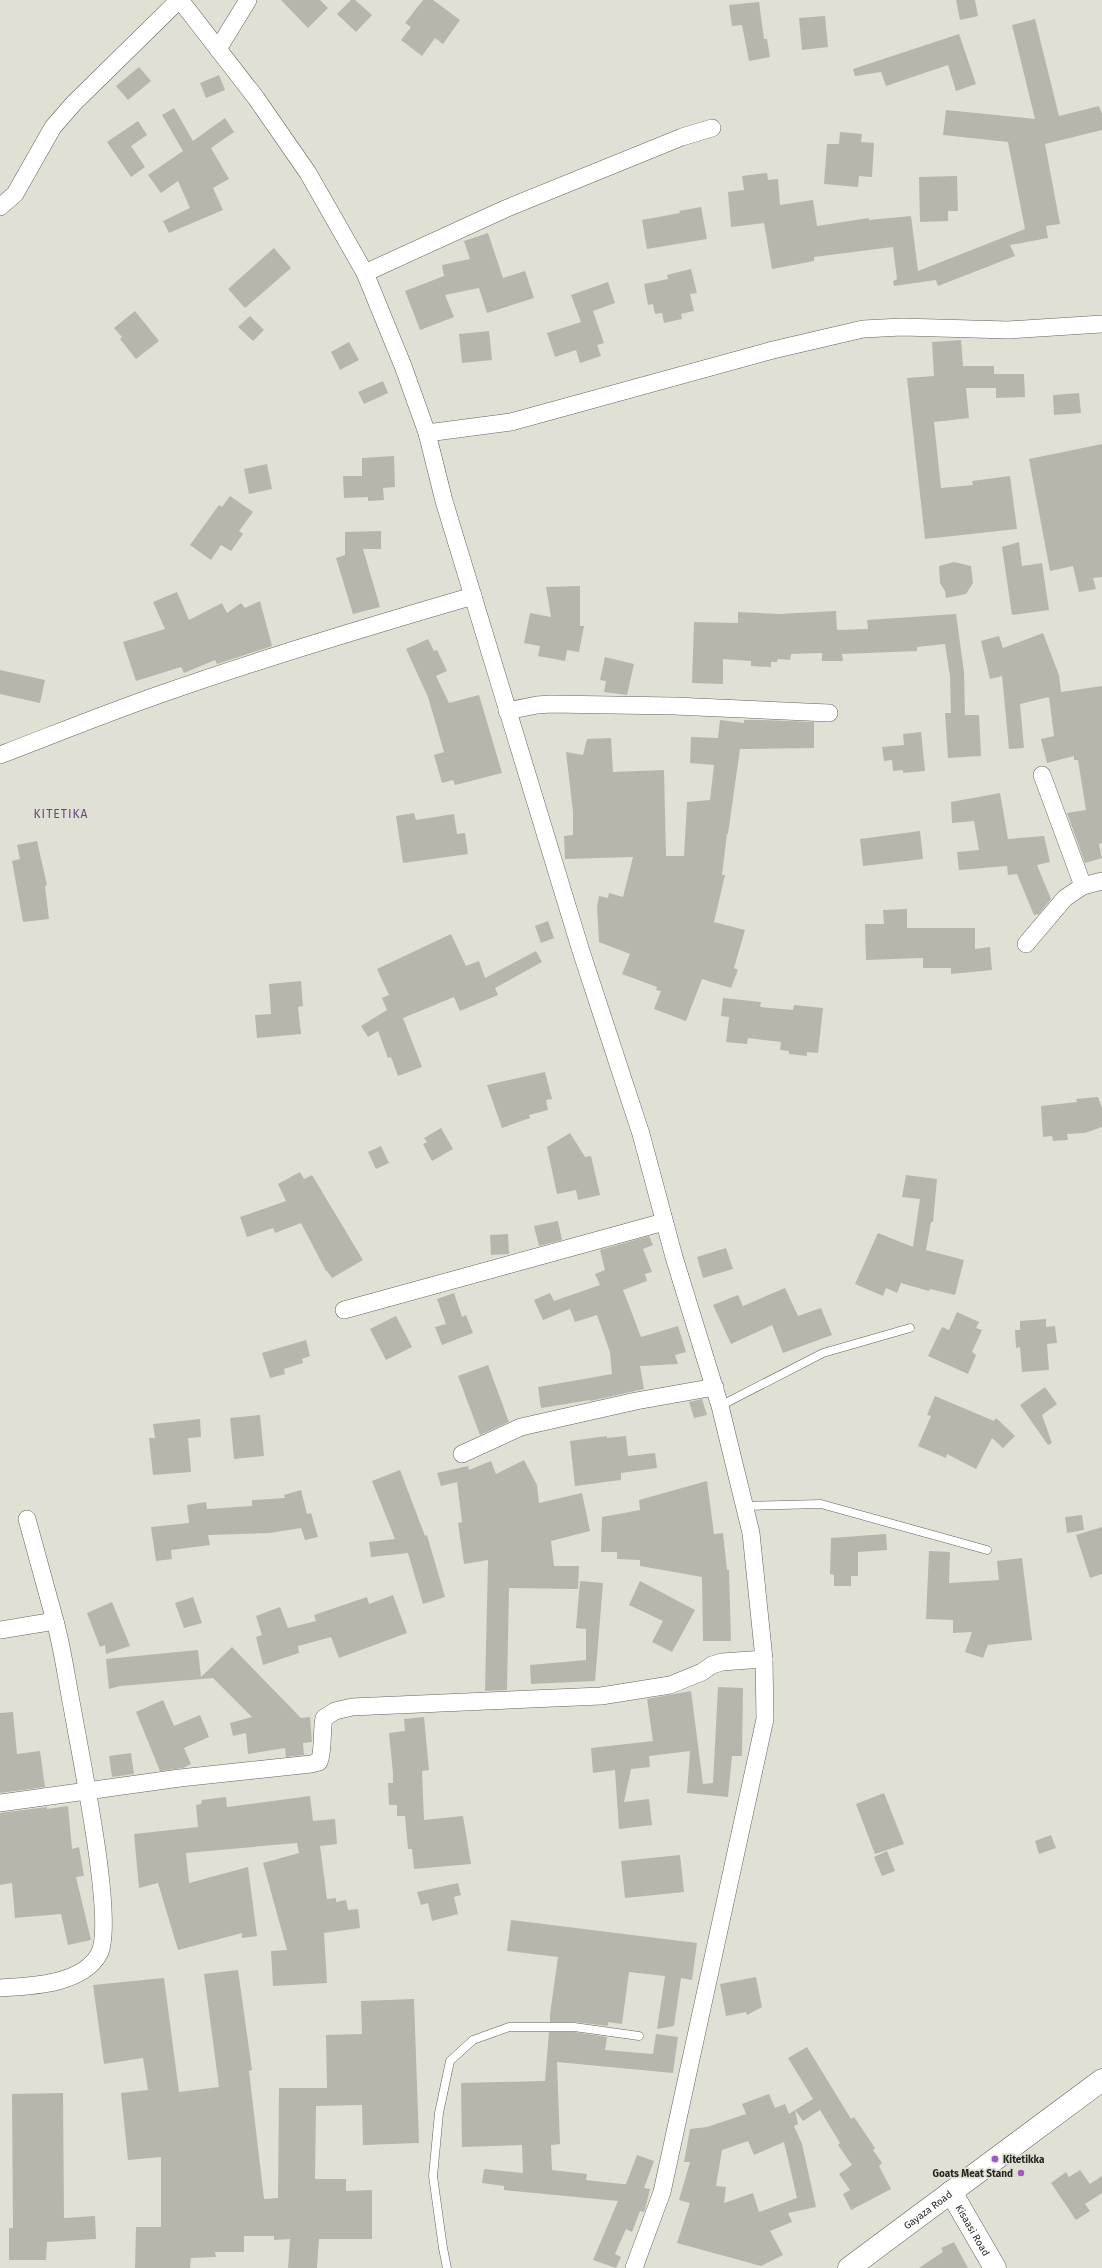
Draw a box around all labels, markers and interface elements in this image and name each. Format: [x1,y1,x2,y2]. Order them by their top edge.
district label: KITETIKA [34,807,88,821]
marker: Kitetikka [990,2154,1000,2164]
place label: Kitetikka [1003,2154,1045,2166]
place label: Goats Meat Stand [933,2168,1013,2180]
marker: Goats Meat Stand [1016,2168,1026,2178]
street label: Gayaza Road [902,2188,955,2232]
street label: Kisaasi Road [953,2203,992,2258]

